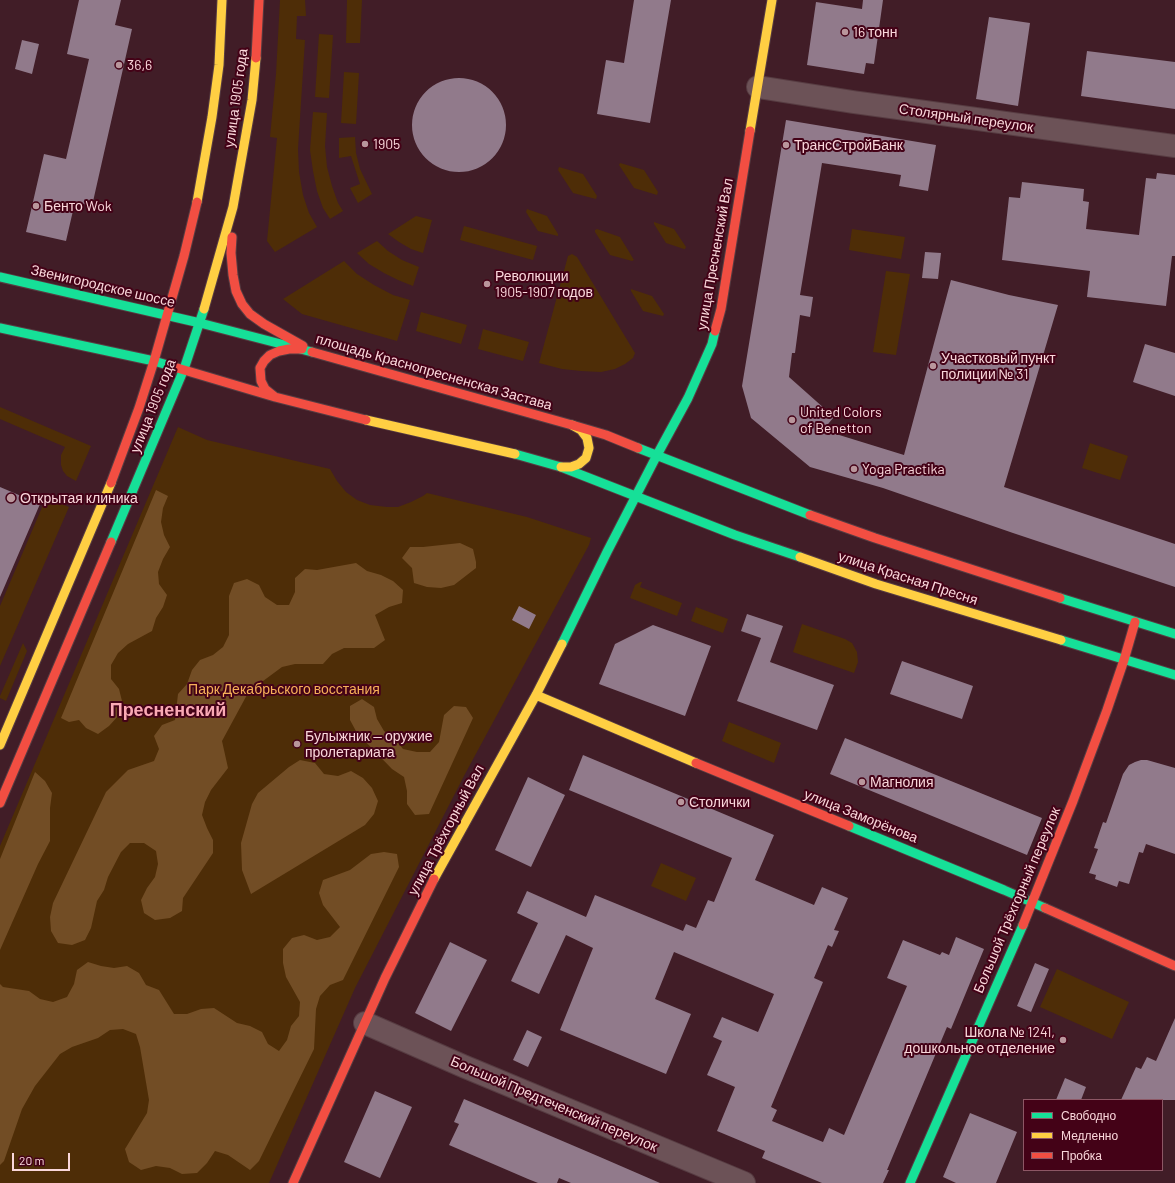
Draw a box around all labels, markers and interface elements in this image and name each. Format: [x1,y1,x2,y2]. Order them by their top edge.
place label: 16 тонн [853,24,897,40]
marker: 16 тонн [840,27,850,37]
street label: улица 1905 года [221,48,251,148]
place label: 36,6 [127,57,152,73]
marker: 36,6 [114,60,124,70]
street label: Столярный переулок [898,100,1034,136]
place label: 1905 [373,136,400,152]
place label: ТрансСтройБанк [794,137,903,153]
marker: 1905 [360,139,370,149]
marker: ТрансСтройБанк [781,140,791,150]
street label: улица Пресненский Вал [693,177,737,331]
place label: Бенто Wok [44,198,112,214]
marker: Бенто Wok [31,201,41,211]
street label: Звенигородское шоссе [29,261,177,311]
place label: Революции 1905-1907 годов [495,268,593,300]
marker: Революции 1905-1907 годов [482,279,492,289]
street label: площадь Краснопресненская Застава [314,330,554,414]
place label: Участковый пункт полиции № 31 [941,350,1056,382]
street label: улица 1905 года [127,357,179,455]
marker: Участковый пункт полиции № 31 [928,361,938,371]
place label: United Colors of Benetton [800,404,882,436]
marker: United Colors of Benetton [787,415,797,425]
place label: Yoga Practika [862,461,945,477]
marker: Yoga Practika [849,464,859,474]
place label: Открытая клиника [20,490,138,506]
marker: Открытая клиника [5,492,17,504]
street label: улица Красная Пресня [836,547,980,609]
park label: Парк Декабрьского восстания [188,681,380,697]
district label: Пресненский [110,699,226,721]
place label: Булыжник — оружие пролетариата [305,728,433,760]
marker: Булыжник — оружие пролетариата [292,739,302,749]
street label: улица Трёхгорный Вал [404,762,488,898]
place label: Магнолия [870,774,933,790]
marker: Магнолия [857,777,867,787]
street label: улица Заморёнова [802,786,920,846]
place label: Столички [689,794,750,810]
marker: Столички [676,797,686,807]
street label: Большой Трёхгорный переулок [970,804,1064,996]
place label: Школа № 1241, дошкольное отделение [904,1024,1055,1056]
marker: Школа № 1241, дошкольное отделение [1058,1035,1068,1045]
street label: Большой Предтеченский переулок [448,1053,660,1155]
legend [1023,1099,1163,1171]
text: Свободно [1061,1108,1116,1122]
text: Медленно [1061,1128,1118,1142]
scale bar [14,1145,72,1171]
text: Пробка [1061,1148,1102,1162]
text: 20 m [19,1153,45,1167]

